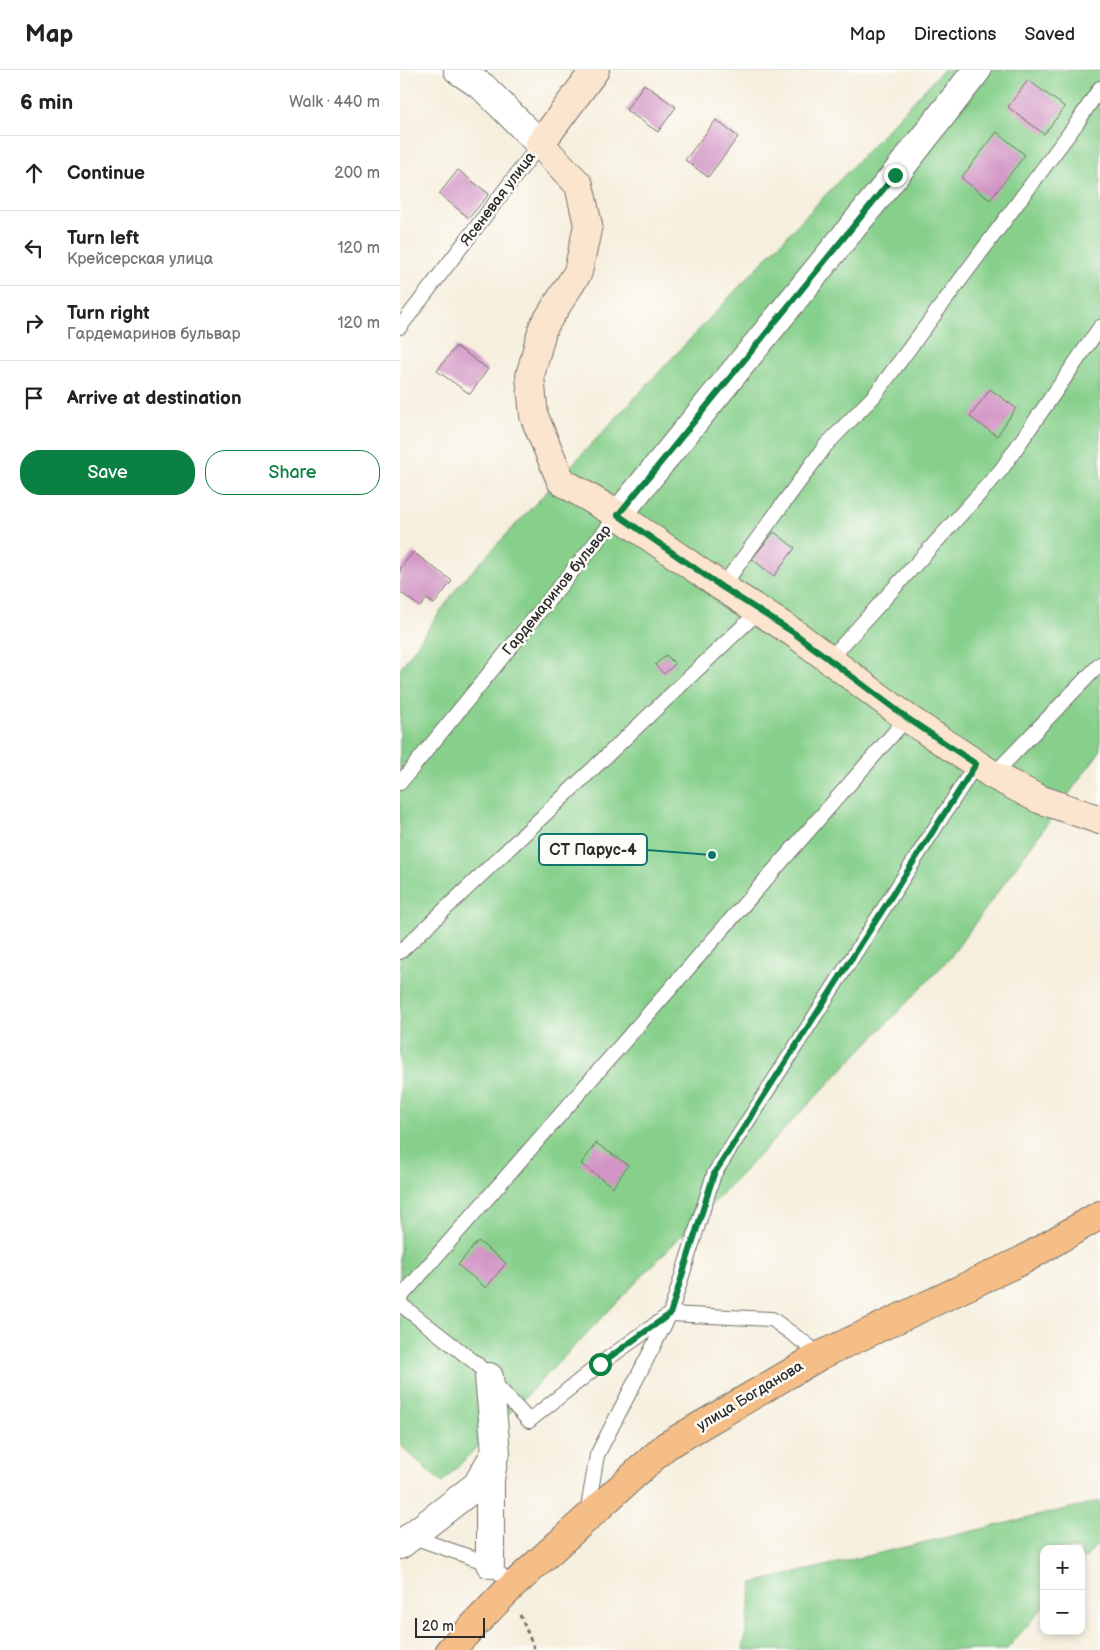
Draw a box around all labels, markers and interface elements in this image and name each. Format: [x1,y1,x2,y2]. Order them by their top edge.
text: Map [25,20,73,49]
text: Map [850,24,886,45]
text: Directions [914,24,996,45]
text: Saved [1024,24,1075,45]
text: 6 min [20,90,73,115]
text: Walk · 440 m [289,93,380,112]
street label: Ясеневая улица [456,148,540,250]
icon: ahead [20,159,48,187]
text: Continue [67,162,145,185]
text: 200 m [334,164,380,183]
route end [884,164,907,187]
text: Turn left [67,227,139,250]
icon: left [20,234,48,262]
text: 120 m [337,239,380,258]
text: Крейсерская улица [67,250,213,269]
text: Turn right [67,302,150,325]
icon: right [20,309,48,337]
text: 120 m [337,314,380,333]
text: Гардемаринов бульвар [67,325,241,344]
icon: arrive [20,384,48,412]
text: Arrive at destination [67,387,242,410]
button: Save [20,450,195,495]
button: Share [205,450,380,495]
street label: Гардемаринов бульвар [498,520,616,659]
callout: СТ Парус-4 [539,834,647,865]
text: СТ Парус-4 [549,841,637,860]
route start [589,1353,612,1376]
street label: улица Богданова [693,1357,807,1435]
map controls [1040,1545,1085,1635]
button: + [1040,1545,1085,1590]
button: − [1040,1590,1085,1635]
scale bar [415,1615,485,1638]
text: 20 m [422,1618,454,1635]

